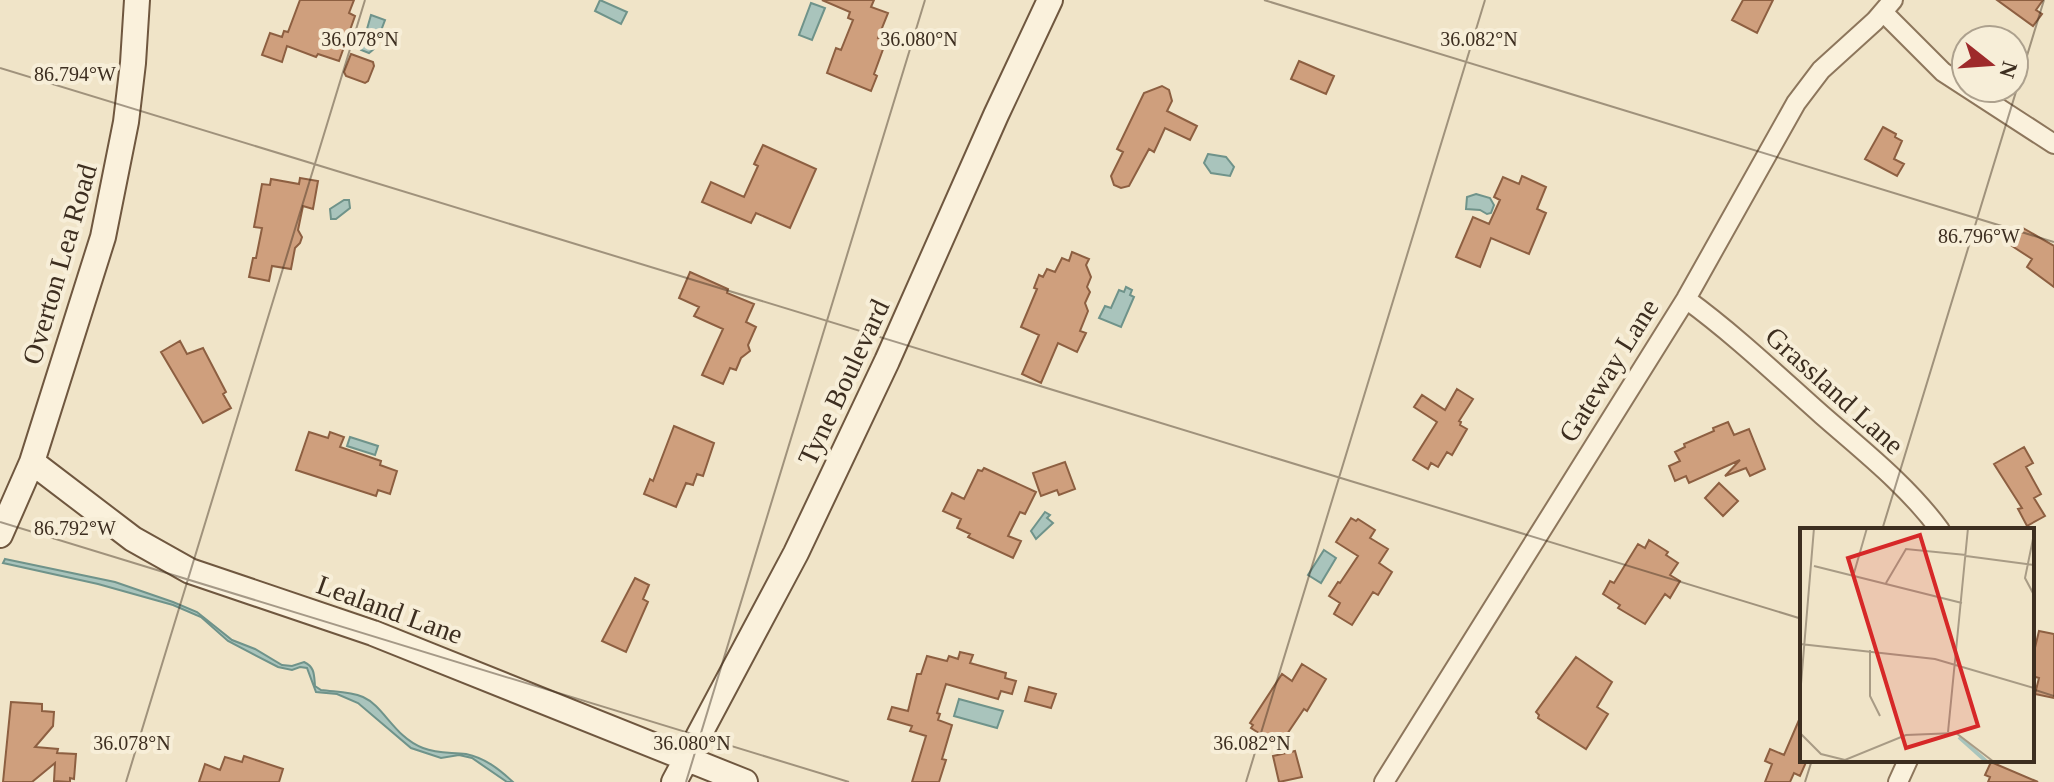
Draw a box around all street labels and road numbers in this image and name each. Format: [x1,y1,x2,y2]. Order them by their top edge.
street label: Overton Lea Road [16,160,103,368]
street label: Gateway Lane [1552,293,1665,447]
street label: Tyne Boulevard [792,294,895,470]
street label: Grassland Lane [1759,320,1910,460]
street label: Lealand Lane [313,569,467,650]

